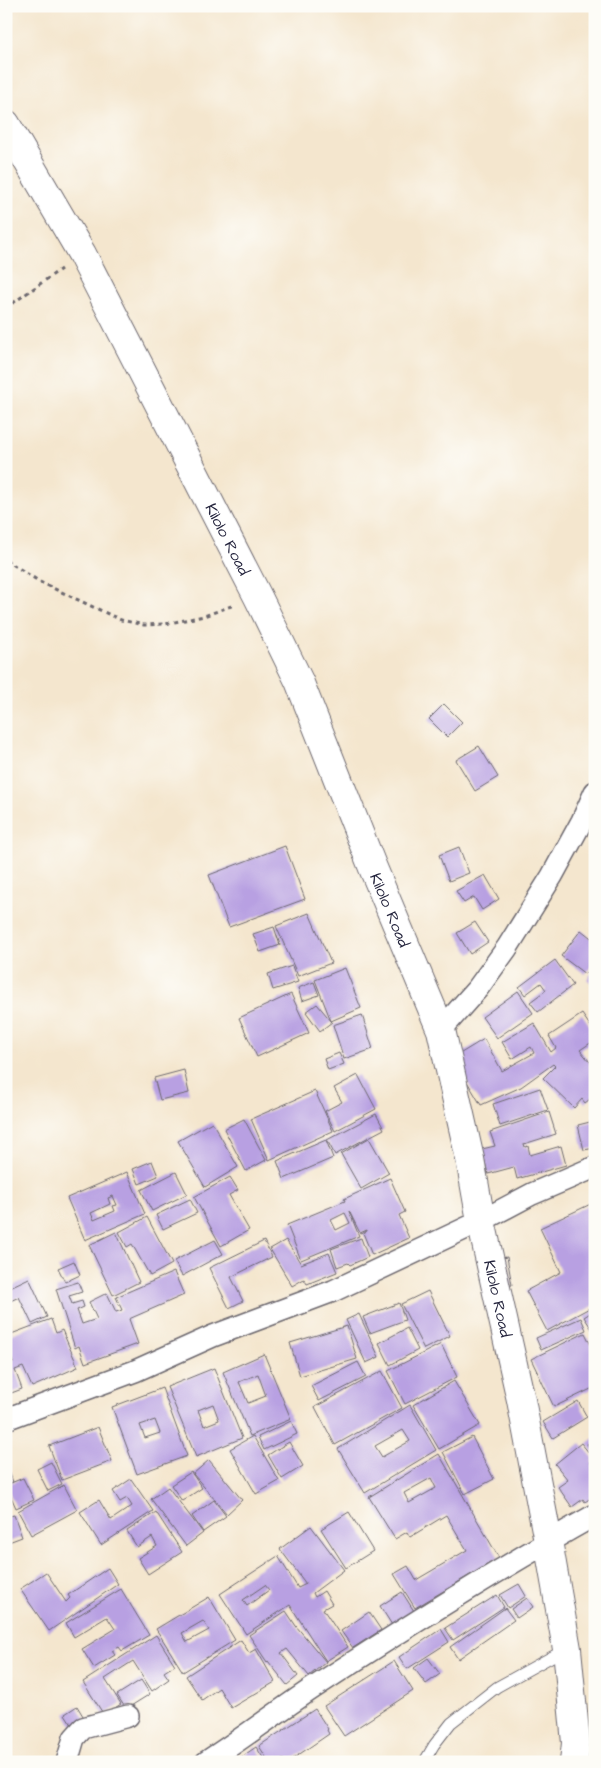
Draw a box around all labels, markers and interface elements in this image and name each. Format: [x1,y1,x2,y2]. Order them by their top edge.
street label: Kilolo Road [200,500,255,579]
street label: Kilolo Road [364,870,415,951]
street label: Kilolo Road [478,1258,517,1339]

